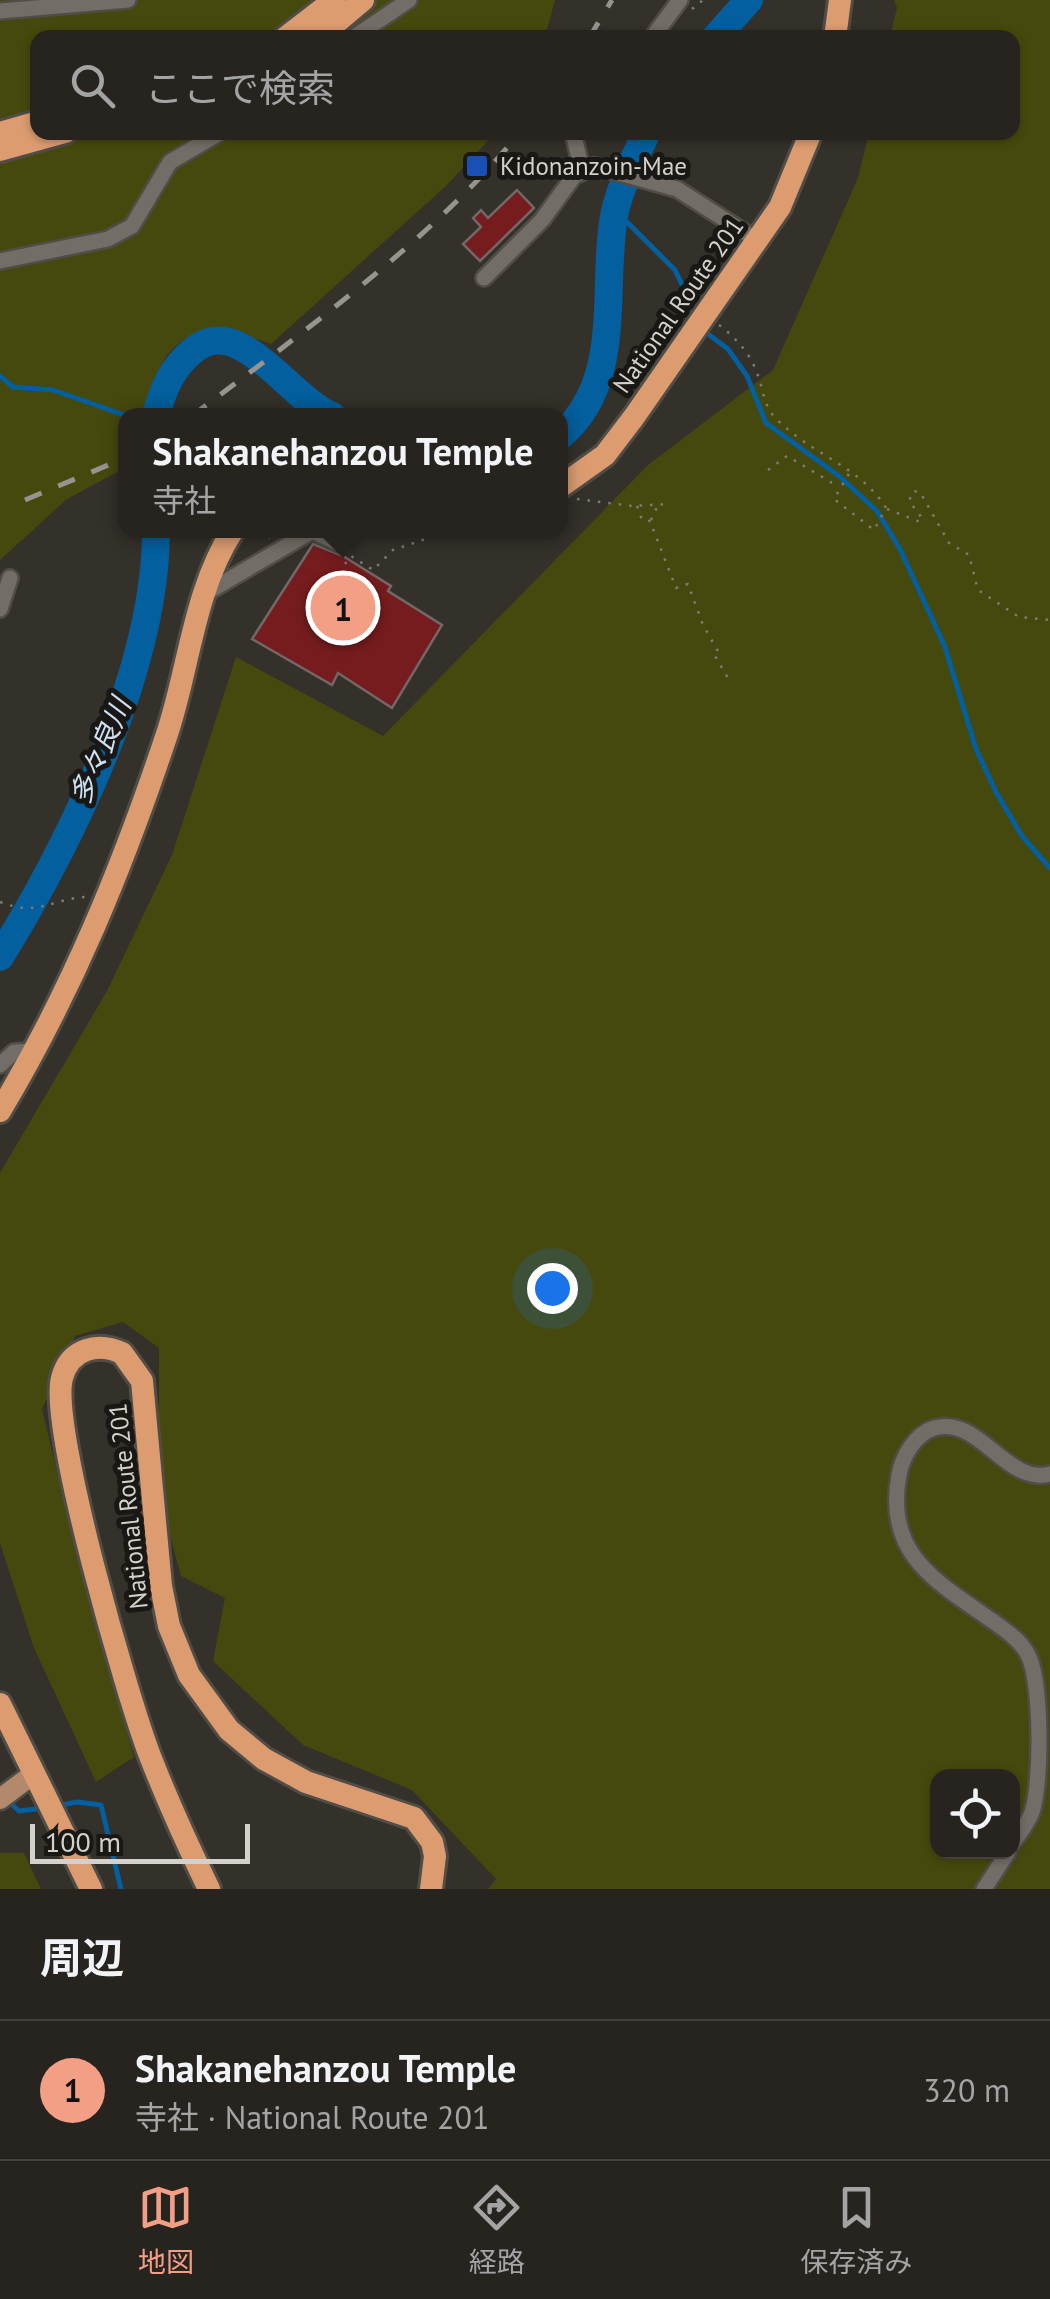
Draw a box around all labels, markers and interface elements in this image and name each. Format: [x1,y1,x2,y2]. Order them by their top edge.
search box [30,30,1020,140]
icon: search [65,58,120,113]
text: ここで検索 [145,63,335,112]
place label: Kidonanzoin-Mae [500,150,687,182]
marker: Kidonanzoin-Mae [464,153,490,179]
street label: National Route 201 [606,211,750,399]
popup [118,408,568,538]
text: Shakanehanzou Temple [152,426,534,475]
text: 寺社 [152,479,216,521]
pin: 1 [310,570,376,646]
water label: 多々良川 [61,689,140,810]
your location [527,1263,578,1314]
street label: National Route 201 [101,1401,155,1611]
map controls [930,1769,1020,1859]
button: locate [930,1769,1020,1859]
scale bar [30,1819,250,1864]
text: 100 m [45,1823,121,1860]
text: 周辺 [40,1930,124,1985]
text: Shakanehanzou Temple [135,2043,516,2092]
text: 1 [63,2069,82,2111]
text: 320 m [923,2069,1010,2111]
text: 寺社 · National Route 201 [135,2096,489,2138]
tab: 地図 [138,2180,194,2280]
tab: 経路 [469,2180,525,2280]
tab: 保存済み [800,2180,912,2280]

